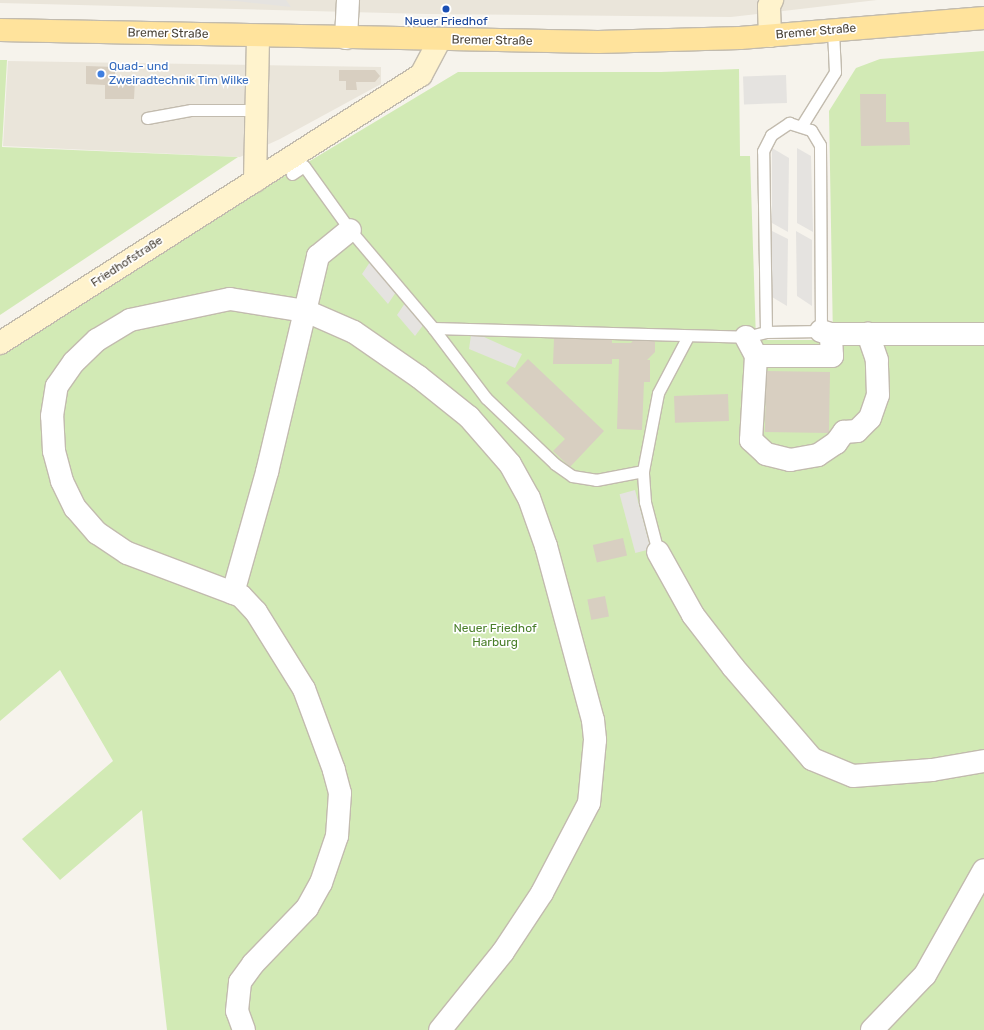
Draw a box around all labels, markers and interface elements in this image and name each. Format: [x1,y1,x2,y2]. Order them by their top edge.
marker: Neuer Friedhof [441,4,451,14]
place label: Neuer Friedhof [404,15,488,29]
street label: Bremer Straße [775,21,857,43]
street label: Bremer Straße [127,26,209,42]
street label: Bremer Straße [451,33,533,49]
place label: Quad- und Zweiradtechnik Tim Wilke [109,60,249,88]
marker: Quad- und Zweiradtechnik Tim Wilke [96,69,106,79]
street label: Friedhofstraße [88,233,166,291]
park label: Neuer Friedhof Harburg [453,622,537,650]

